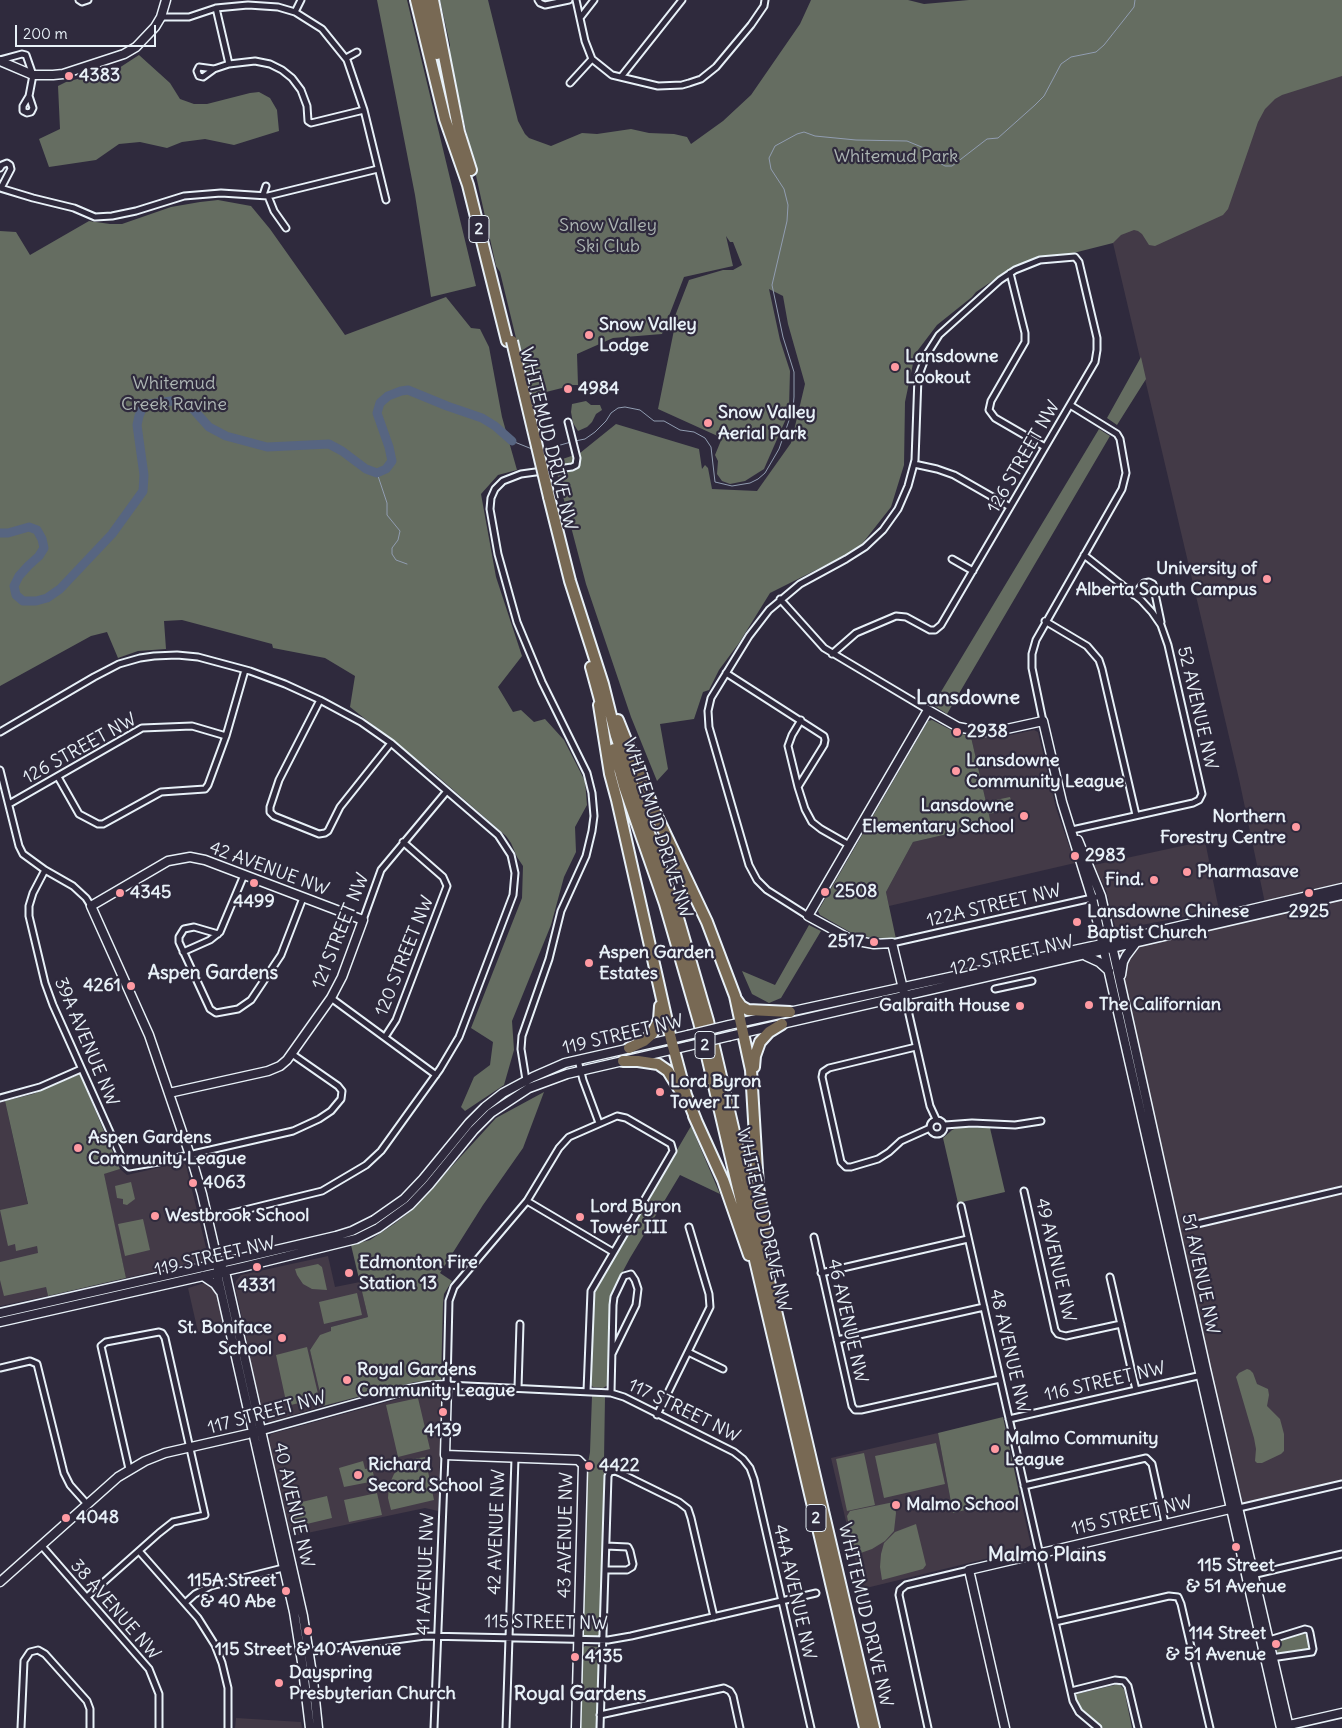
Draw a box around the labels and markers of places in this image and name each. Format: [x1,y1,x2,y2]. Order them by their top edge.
place label: 4383 [79,65,120,87]
marker: 4383 [63,70,75,82]
place label: Snow Valley Lodge [599,314,697,356]
marker: Snow Valley Lodge [583,329,595,341]
place label: Lansdowne Lookout [905,346,999,388]
marker: Lansdowne Lookout [889,361,901,373]
place label: 4984 [578,378,620,400]
marker: 4984 [562,383,574,395]
place label: Snow Valley Aerial Park [718,402,816,444]
marker: Snow Valley Aerial Park [702,417,714,429]
place label: University of Alberta South Campus [1076,558,1257,600]
marker: University of Alberta South Campus [1261,573,1273,585]
place label: 2938 [967,721,1008,743]
marker: 2938 [951,726,963,738]
place label: Lansdowne Community League [966,750,1124,792]
marker: Lansdowne Community League [950,765,962,777]
place label: Lansdowne Elementary School [862,795,1014,838]
place label: Northern Forestry Centre [1160,806,1286,849]
marker: Lansdowne Elementary School [1018,810,1030,822]
marker: Northern Forestry Centre [1290,821,1302,833]
place label: 2983 [1085,845,1126,867]
marker: 2983 [1069,850,1081,862]
place label: Pharmasave [1197,861,1299,883]
marker: Pharmasave [1181,866,1193,878]
place label: Find. [1105,869,1144,891]
marker: Find. [1148,874,1160,886]
marker: 4499 [248,877,260,889]
place label: 2508 [835,881,877,903]
place label: 4345 [130,882,171,904]
marker: 2508 [819,886,831,898]
marker: 4345 [114,887,126,899]
marker: 2925 [1303,887,1315,899]
place label: 4499 [233,891,275,913]
place label: Lansdowne Chinese Baptist Church [1087,901,1249,944]
place label: 2925 [1289,901,1329,923]
marker: Lansdowne Chinese Baptist Church [1071,916,1083,928]
place label: 2517 [828,931,864,953]
marker: 2517 [868,936,880,948]
place label: Aspen Garden Estates [599,942,714,984]
marker: Aspen Garden Estates [583,957,595,969]
place label: 4261 [83,975,121,997]
marker: 4261 [125,980,137,992]
place label: The Californian [1099,994,1221,1016]
place label: Galbraith House [879,995,1010,1017]
marker: The Californian [1083,999,1095,1011]
marker: Galbraith House [1014,1000,1026,1012]
place label: Lord Byron Tower II [670,1071,761,1114]
marker: Lord Byron Tower II [654,1086,666,1098]
place label: Aspen Gardens Community League [88,1127,246,1170]
marker: Aspen Gardens Community League [72,1142,84,1154]
place label: 4063 [203,1172,246,1194]
marker: 4063 [187,1177,199,1189]
place label: Lord Byron Tower III [590,1196,681,1238]
place label: Westbrook School [165,1205,309,1227]
marker: Westbrook School [149,1210,161,1222]
marker: Lord Byron Tower III [574,1211,586,1223]
place label: Edmonton Fire Station 13 [359,1252,478,1294]
marker: 4331 [251,1261,263,1273]
marker: Edmonton Fire Station 13 [343,1267,355,1279]
place label: 4331 [238,1275,276,1297]
place label: St. Boniface School [178,1317,272,1360]
marker: St. Boniface School [276,1332,288,1344]
place label: Royal Gardens Community League [357,1359,515,1402]
marker: Royal Gardens Community League [341,1374,353,1386]
marker: 4139 [437,1406,449,1418]
place label: 4139 [424,1420,462,1442]
place label: Malmo Community League [1005,1428,1158,1470]
marker: Malmo Community League [989,1443,1001,1455]
place label: Richard Secord School [368,1454,483,1496]
place label: 4422 [599,1455,640,1477]
marker: 4422 [583,1460,595,1472]
marker: Richard Secord School [352,1469,364,1481]
place label: Malmo School [906,1494,1019,1516]
marker: Malmo School [890,1499,902,1511]
place label: 4048 [76,1507,119,1529]
marker: 4048 [60,1512,72,1524]
marker: 115 Street & 51 Avenue [1230,1541,1242,1553]
place label: 115 Street & 51 Avenue [1186,1555,1286,1598]
place label: 115A Street & 40 Abe [187,1570,276,1612]
marker: 115A Street & 40 Abe [280,1585,292,1597]
place label: 114 Street & 51 Avenue [1166,1623,1266,1666]
marker: 115 Street & 40 Avenue [302,1625,314,1637]
marker: 114 Street & 51 Avenue [1270,1638,1282,1650]
place label: 115 Street & 40 Avenue [215,1639,401,1661]
place label: 4135 [585,1646,623,1668]
marker: 4135 [569,1651,581,1663]
place label: Dayspring Presbyterian Church [289,1662,456,1705]
marker: Dayspring Presbyterian Church [273,1677,285,1689]

